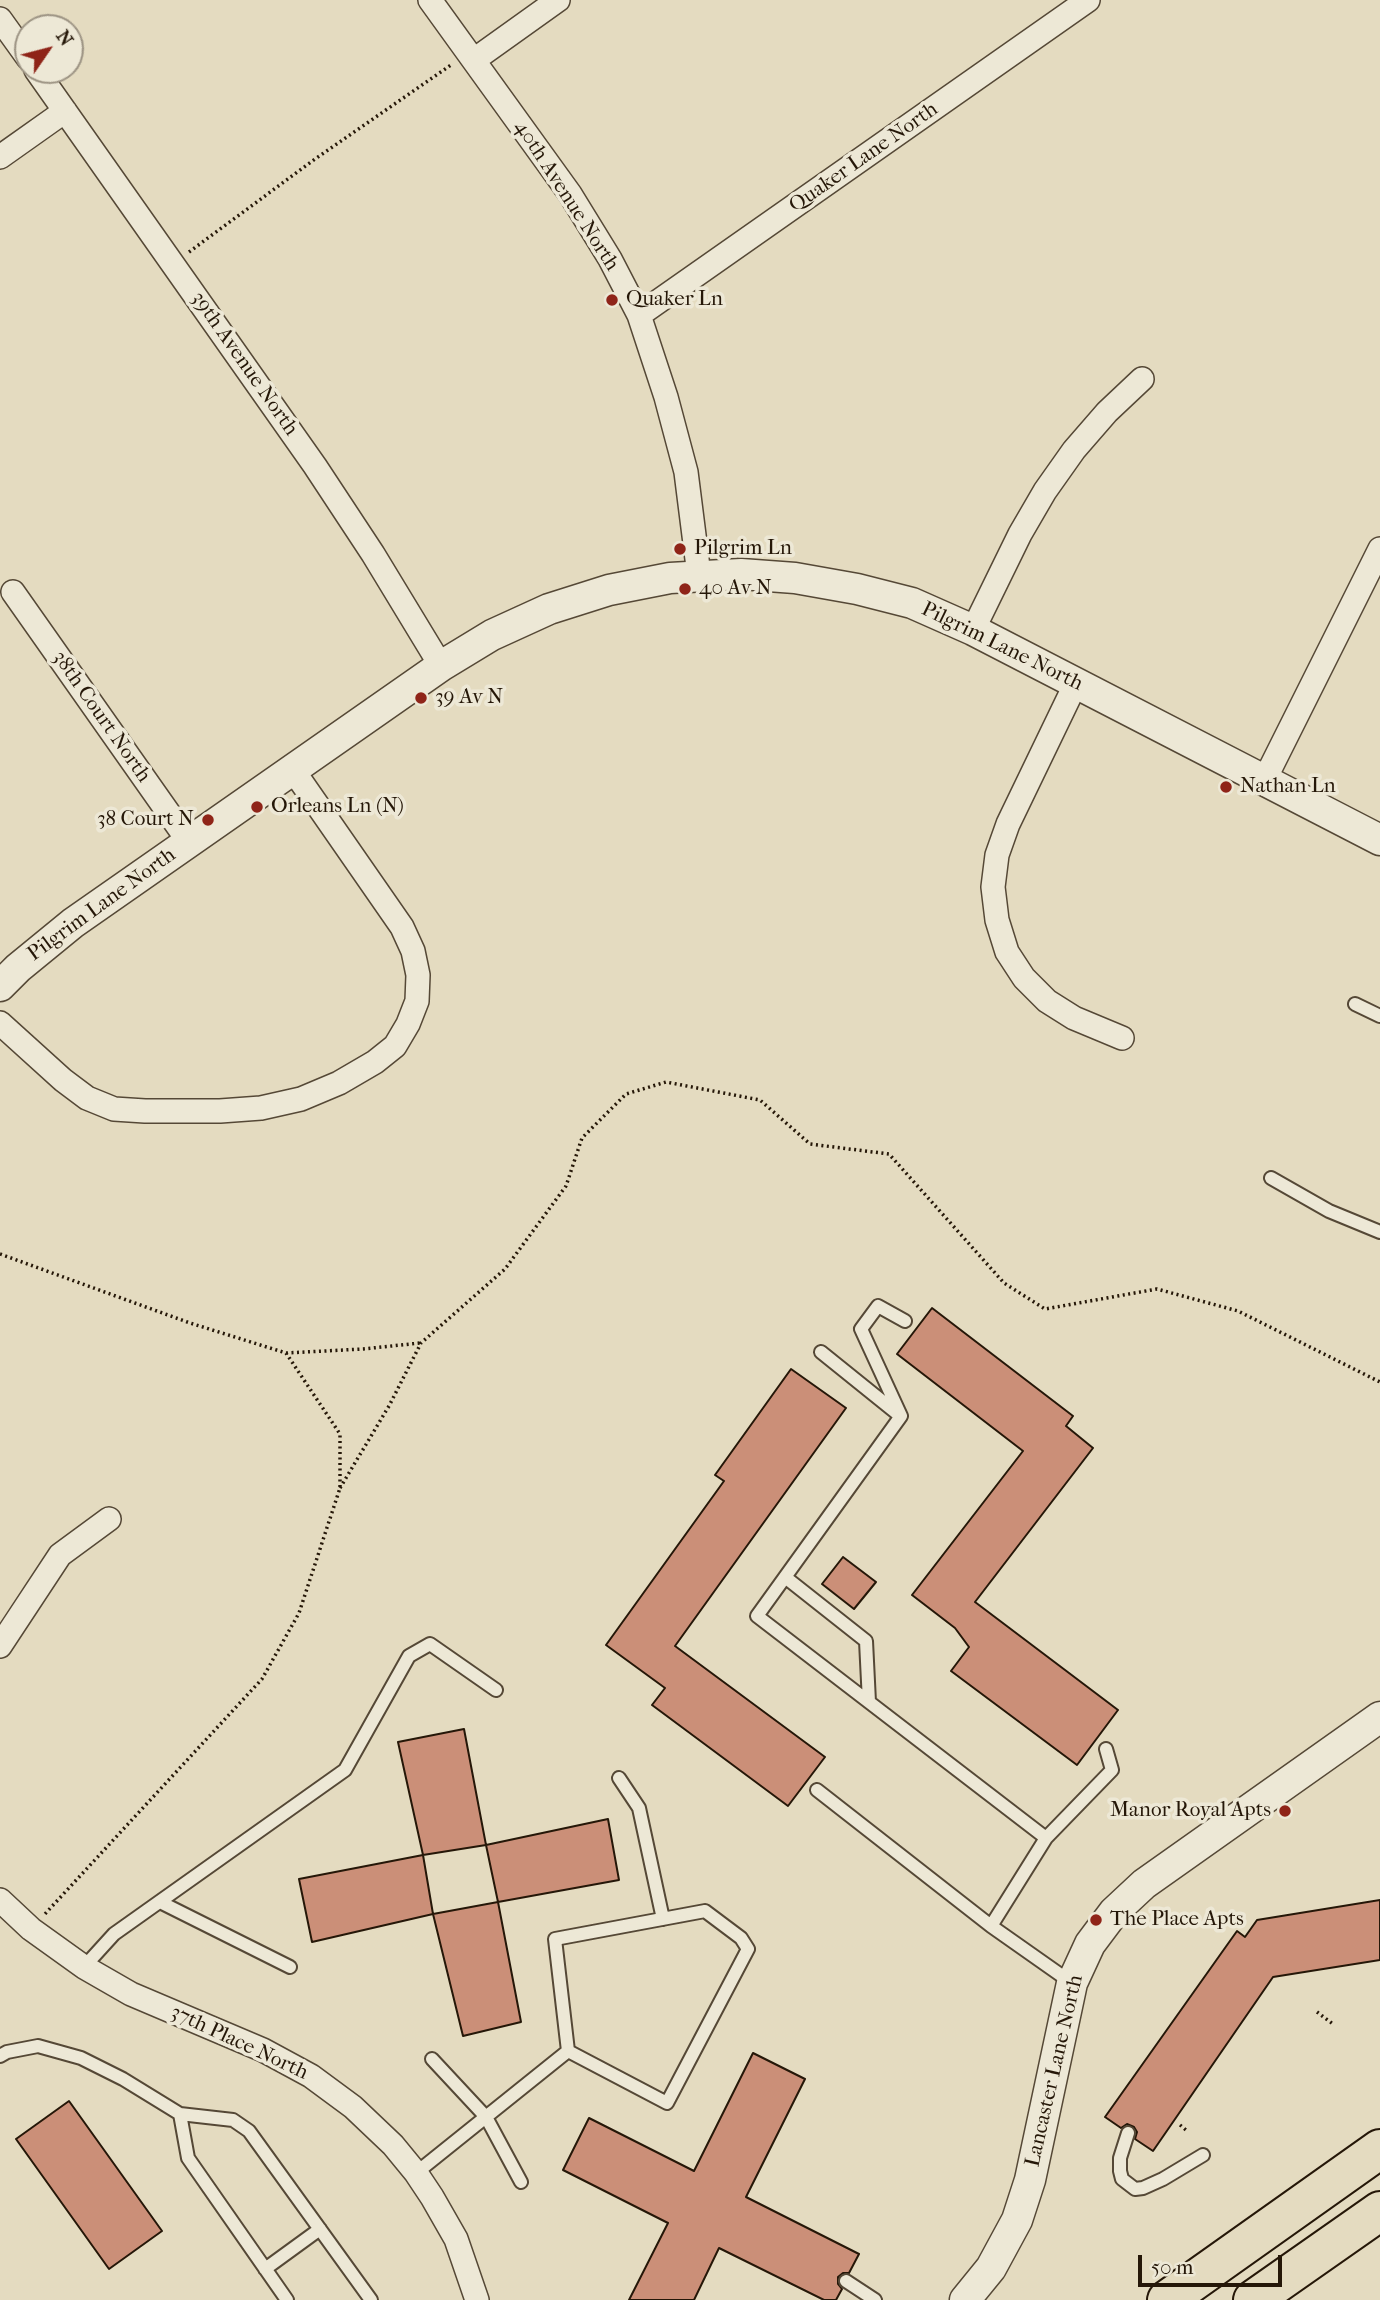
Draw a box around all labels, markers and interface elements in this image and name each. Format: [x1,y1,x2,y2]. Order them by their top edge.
north arrow [14,14,84,84]
text: N [51,26,78,50]
street label: Quaker Lane North [785,97,943,219]
street label: 40th Avenue North [508,116,624,276]
street label: 39th Avenue North [185,287,303,441]
place label: Quaker Ln [626,287,723,313]
marker: Quaker Ln [604,292,620,308]
place label: Pilgrim Ln [694,536,792,562]
marker: Pilgrim Ln [672,541,688,557]
place label: 40 Av N [699,576,772,602]
marker: 40 Av N [677,581,693,597]
street label: Pilgrim Lane North [917,597,1087,697]
street label: 38th Court North [46,646,156,788]
place label: 39 Av N [435,685,503,711]
marker: 39 Av N [413,690,429,706]
place label: Nathan Ln [1240,774,1336,800]
marker: Nathan Ln [1218,779,1234,795]
place label: Orleans Ln (N) [271,794,404,820]
marker: Orleans Ln (N) [249,799,265,815]
place label: 38 Court N [97,807,194,833]
marker: 38 Court N [200,812,216,828]
street label: Pilgrim Lane North [23,843,181,967]
place label: Manor Royal Apts [1110,1798,1271,1824]
marker: Manor Royal Apts [1277,1803,1293,1819]
place label: The Place Apts [1110,1907,1244,1933]
marker: The Place Apts [1088,1912,1104,1928]
street label: Lancaster Lane North [1021,1973,1089,2169]
street label: 37th Place North [166,2000,312,2086]
scale bar [1142,2240,1286,2284]
text: 50 m [1151,2255,1194,2279]

